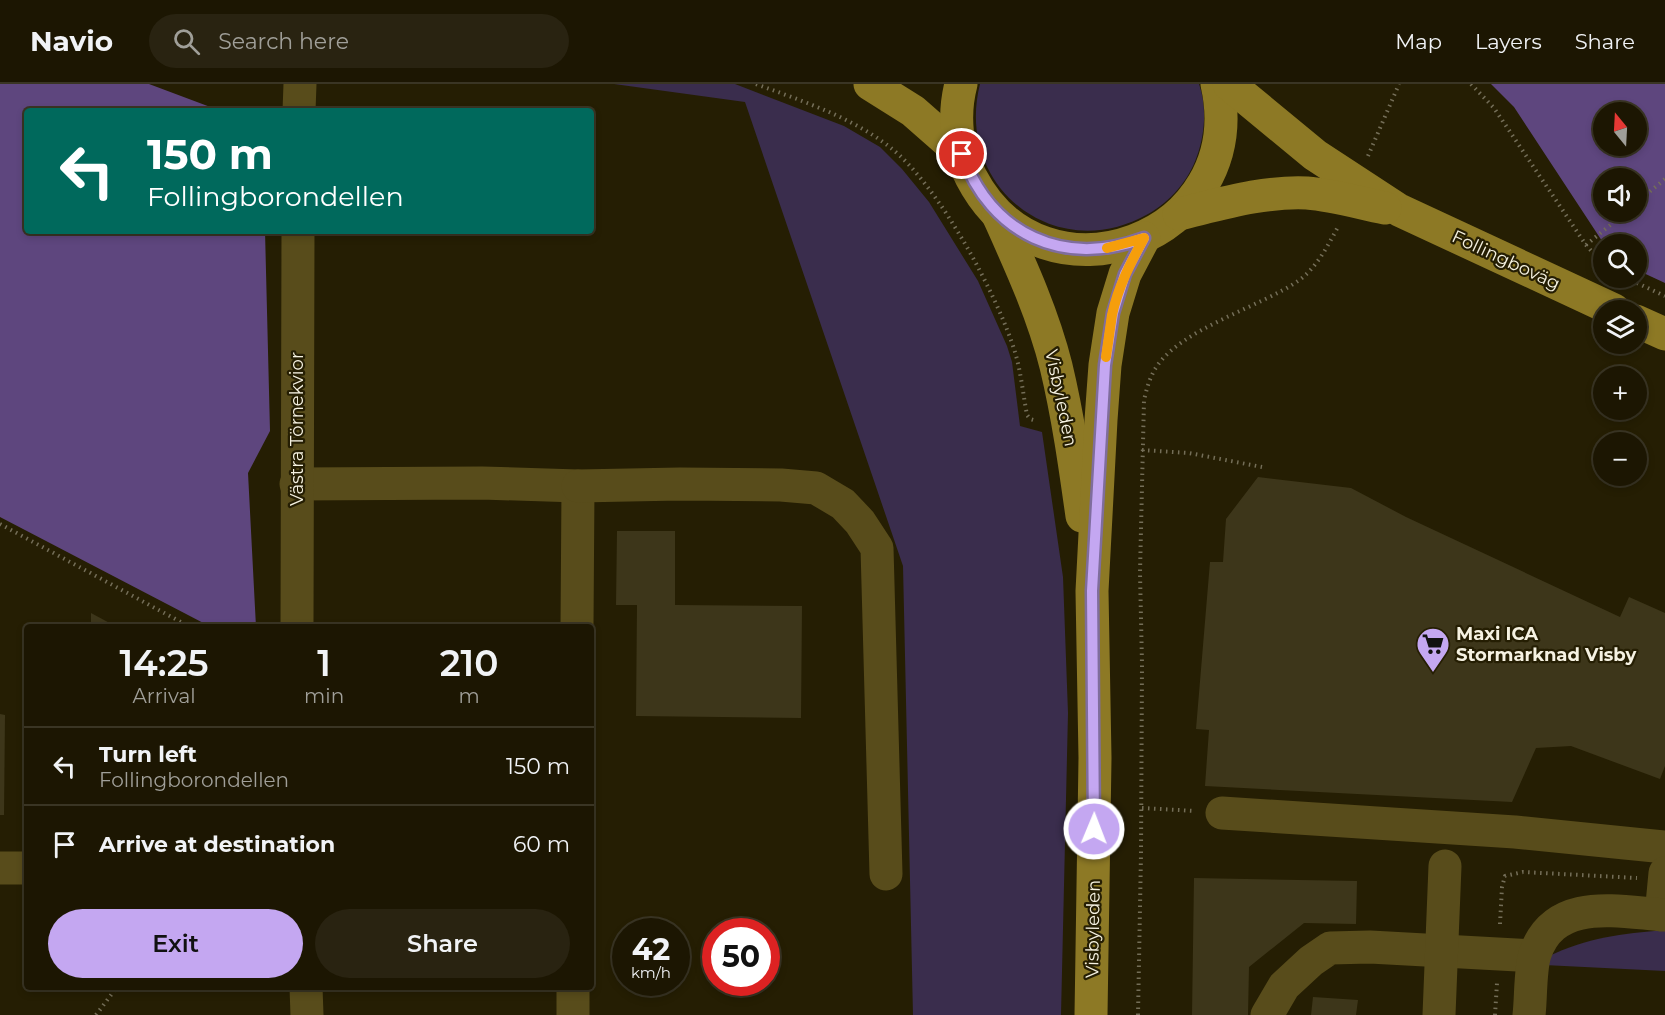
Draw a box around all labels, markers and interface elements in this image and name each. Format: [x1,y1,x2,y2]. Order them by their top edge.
search box [149,14,569,68]
text: Navio [30,24,113,58]
icon: search [170,25,203,58]
text: Search here [218,28,349,55]
text: Map [1395,29,1442,54]
text: Layers [1475,29,1542,54]
text: Share [1575,29,1635,54]
north arrow [1593,102,1647,156]
map controls [1593,102,1647,486]
text: 150 m [147,128,273,180]
pin [936,128,987,179]
icon: left [48,132,126,210]
icon: arrive [945,137,978,170]
button: sound [1593,168,1647,222]
text: Follingborondellen [147,180,404,213]
street label: Follingboväg [1448,225,1564,295]
button: search [1593,234,1647,288]
button: layers [1593,300,1647,354]
street label: Visbyleden [1040,348,1082,448]
street label: Västra Törnekvior [286,352,308,506]
button: + [1593,366,1647,420]
button: − [1593,432,1647,486]
place label: Maxi ICA Stormarknad Visby [1456,623,1637,666]
supermarket icon: Maxi ICA Stormarknad Visby [1415,626,1451,673]
text: 14:25 [119,641,209,685]
text: 1 [317,641,331,685]
text: 210 [440,641,499,685]
text: Arrival [132,684,196,708]
text: min [304,684,344,708]
text: m [458,684,480,708]
text: Turn left [99,741,197,768]
icon: left [48,750,81,783]
text: 150 m [506,753,570,780]
text: Follingborondellen [99,768,289,792]
position arrow [1062,797,1126,861]
icon: arrive [48,828,81,861]
text: Arrive at destination [99,831,335,858]
text: 60 m [513,831,570,858]
street label: Visbyleden [1081,880,1105,978]
button: Exit [48,909,303,978]
button: Share [315,909,570,978]
speed limit sign: 50 [702,918,780,996]
text: 42 [632,931,670,968]
text: km/h [631,963,671,982]

